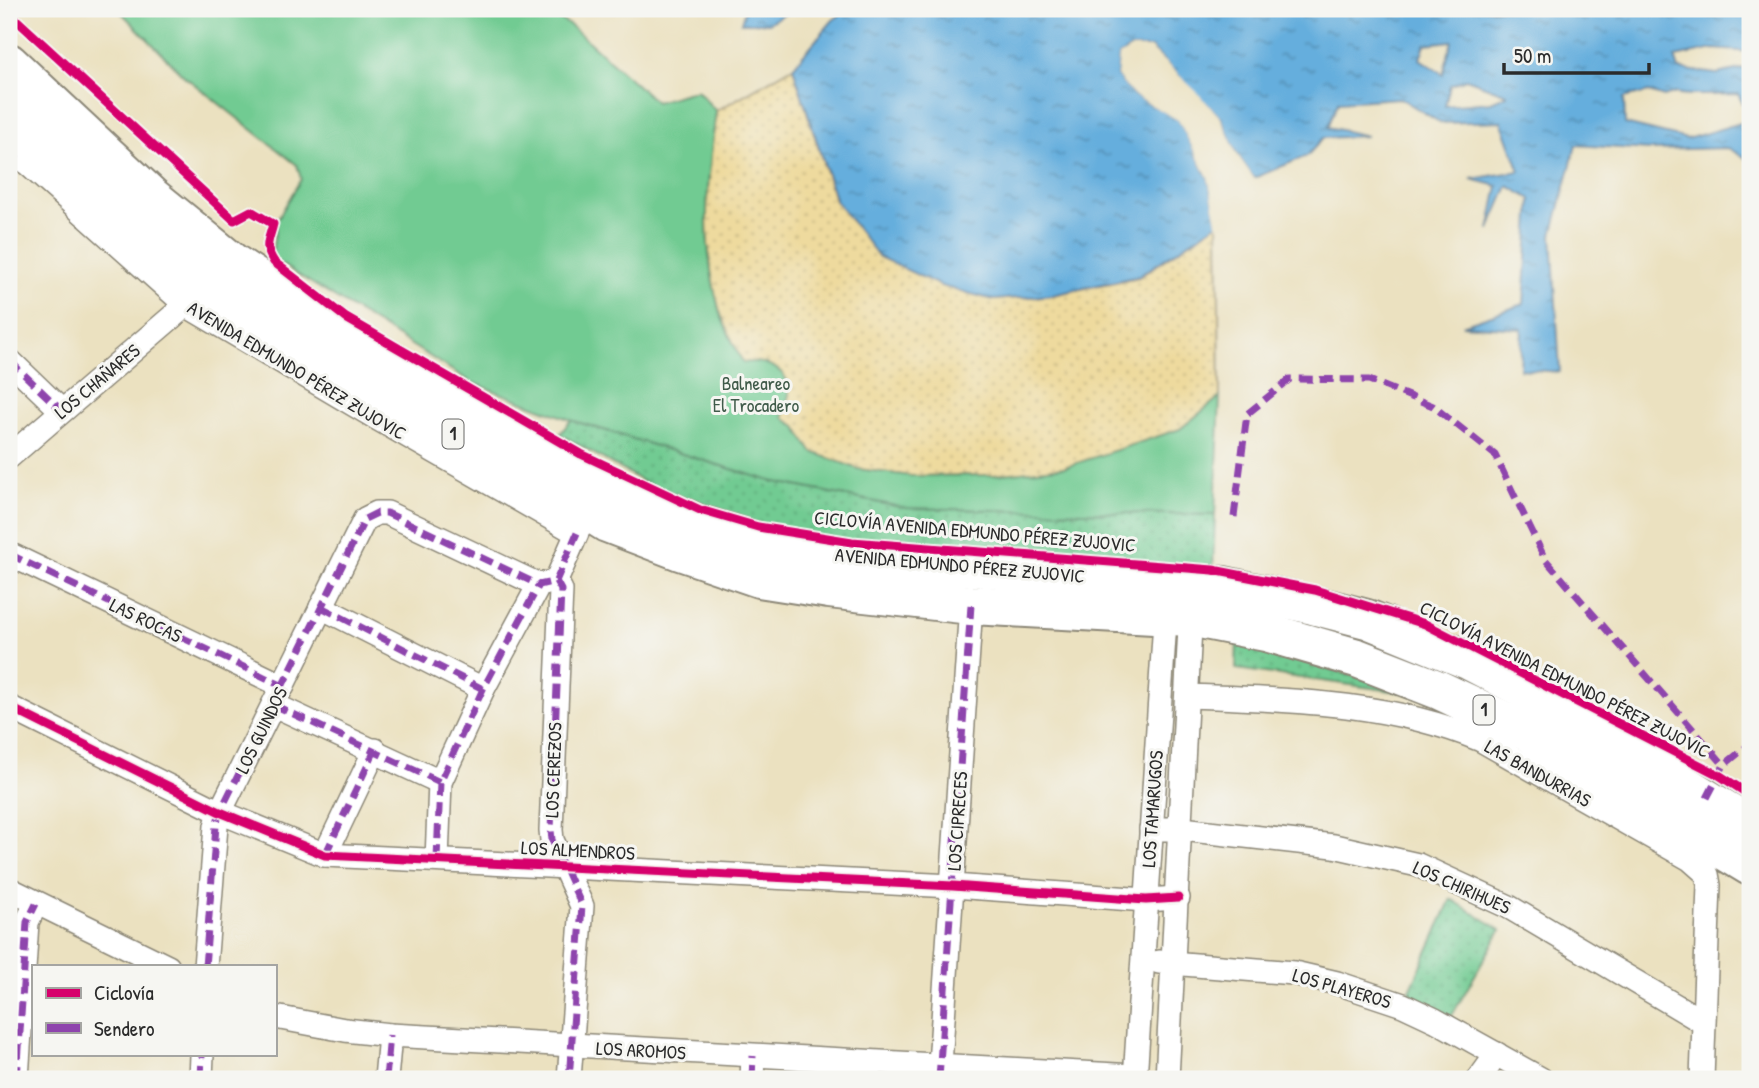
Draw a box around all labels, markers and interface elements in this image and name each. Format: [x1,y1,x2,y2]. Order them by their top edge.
scale bar [1504,32,1649,76]
text: 50 m [1514,41,1551,70]
street label: AVENIDA EDMUNDO PÉREZ ZUJOVIC [183,294,411,446]
street label: LOS CHAÑARES [49,337,146,425]
park label: Balneareo El Trocadero [713,370,800,418]
road number: 1 [442,420,463,448]
street label: CICLOVÍA AVENIDA EDMUNDO PÉREZ ZUJOVIC [813,504,1137,558]
street label: AVENIDA EDMUNDO PÉREZ ZUJOVIC [834,541,1086,589]
street label: LAS ROCAS [106,591,187,649]
street label: CICLOVÍA AVENIDA EDMUNDO PÉREZ ZUJOVIC [1415,594,1715,764]
street label: LOS GUINDOS [229,682,293,778]
road number: 1 [1474,696,1494,724]
street label: LOS CEREZOS [538,722,568,818]
street label: LAS BANDURRIAS [1480,733,1596,813]
street label: LOS TAMARUGOS [1135,749,1169,868]
street label: LOS CIPRECES [941,770,973,871]
street label: LOS ALMENDROS [520,834,636,866]
street label: LOS CHIRIHUES [1409,854,1515,920]
street label: LOS PLAYEROS [1290,962,1394,1014]
legend [32,965,276,1056]
text: Ciclovía [94,978,154,1007]
text: Sendero [94,1014,155,1043]
street label: LOS AROMOS [595,1035,687,1065]

